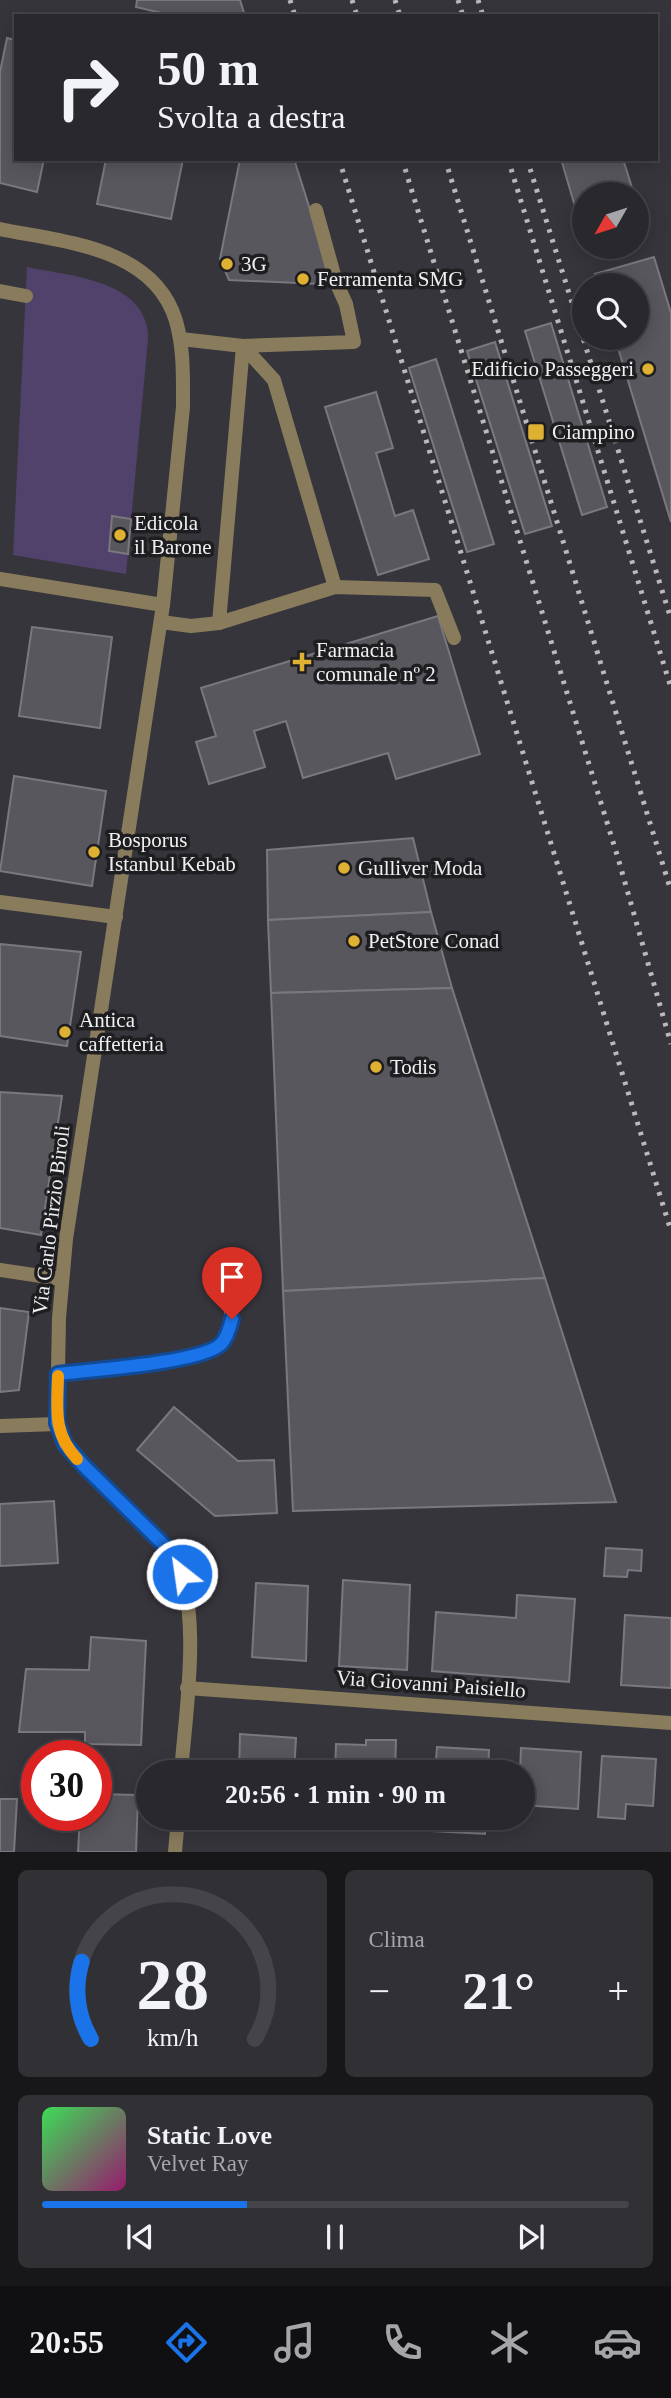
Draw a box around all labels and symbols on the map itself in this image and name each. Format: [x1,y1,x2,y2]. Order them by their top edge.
north arrow [572,182,649,259]
place label: 3G [241,252,267,276]
marker: 3G [219,256,235,272]
place label: Ferramenta SMG [317,267,463,291]
marker: Ferramenta SMG [295,271,311,287]
place label: Edificio Passeggeri [471,357,634,381]
marker: Edificio Passeggeri [640,361,656,377]
place label: Ciampino [552,420,635,444]
marker: Ciampino [526,422,546,442]
place label: Edicola il Barone [134,511,212,559]
marker: Edicola il Barone [112,527,128,543]
place label: Farmacia comunale nº 2 [316,638,436,686]
marker: Farmacia comunale nº 2 [294,654,310,670]
place label: Bosporus Istanbul Kebab [108,828,236,876]
marker: Bosporus Istanbul Kebab [86,844,102,860]
place label: Gulliver Moda [358,856,483,880]
marker: Gulliver Moda [336,860,352,876]
place label: PetStore Conad [368,929,500,953]
marker: PetStore Conad [346,933,362,949]
place label: Antica caffetteria [79,1008,164,1056]
marker: Antica caffetteria [57,1024,73,1040]
place label: Todis [390,1055,436,1079]
marker: Todis [368,1059,384,1075]
street label: Via Carlo Pirzio Biroli [27,1124,75,1316]
pin [202,1247,262,1319]
position arrow [145,1537,219,1611]
street label: Via Giovanni Paisiello [335,1665,527,1703]
speed limit sign: 30 [21,1740,112,1831]

